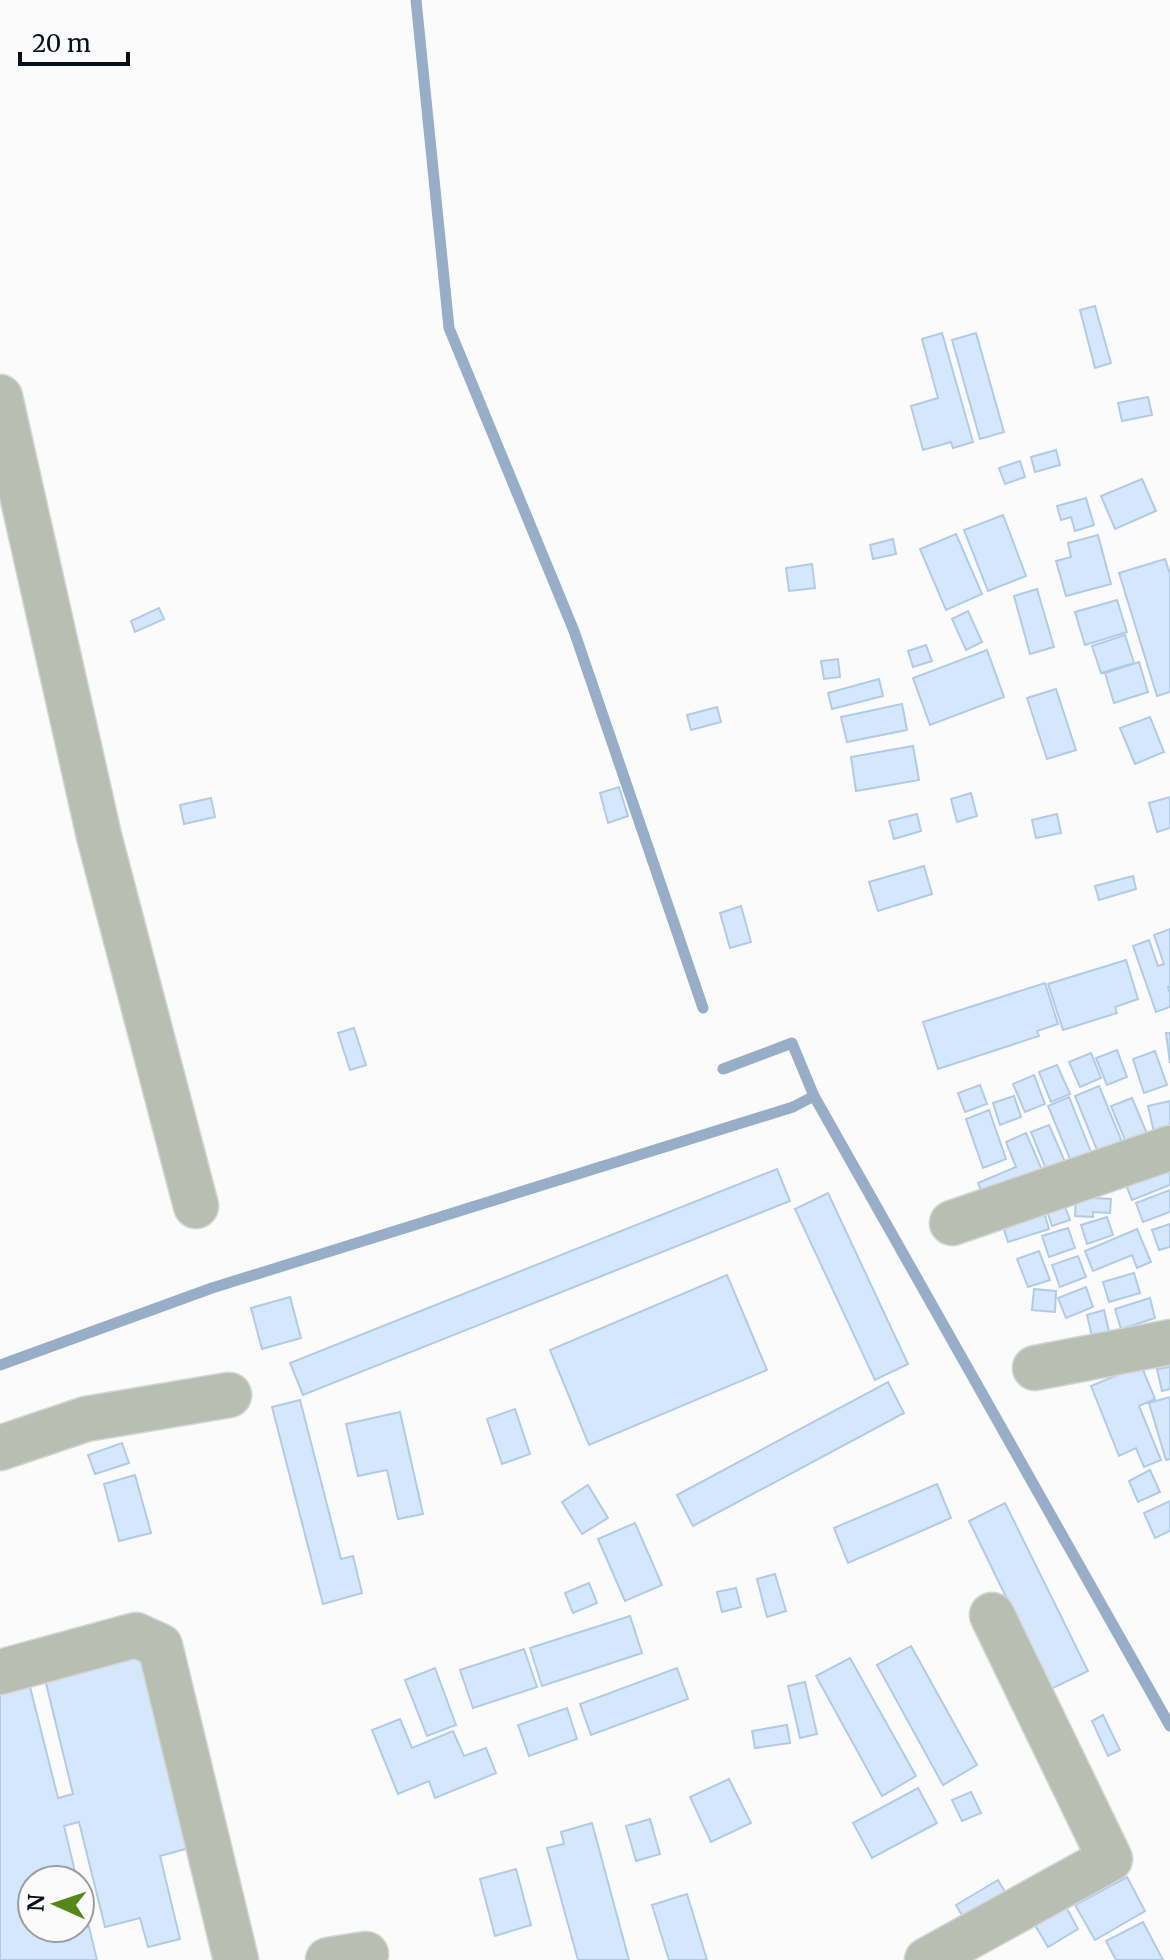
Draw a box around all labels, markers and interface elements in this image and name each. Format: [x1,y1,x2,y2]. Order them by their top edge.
scale bar [20,16,128,66]
text: 20 m [32,28,91,59]
north arrow [16,1864,96,1944]
text: N [22,1893,50,1912]

